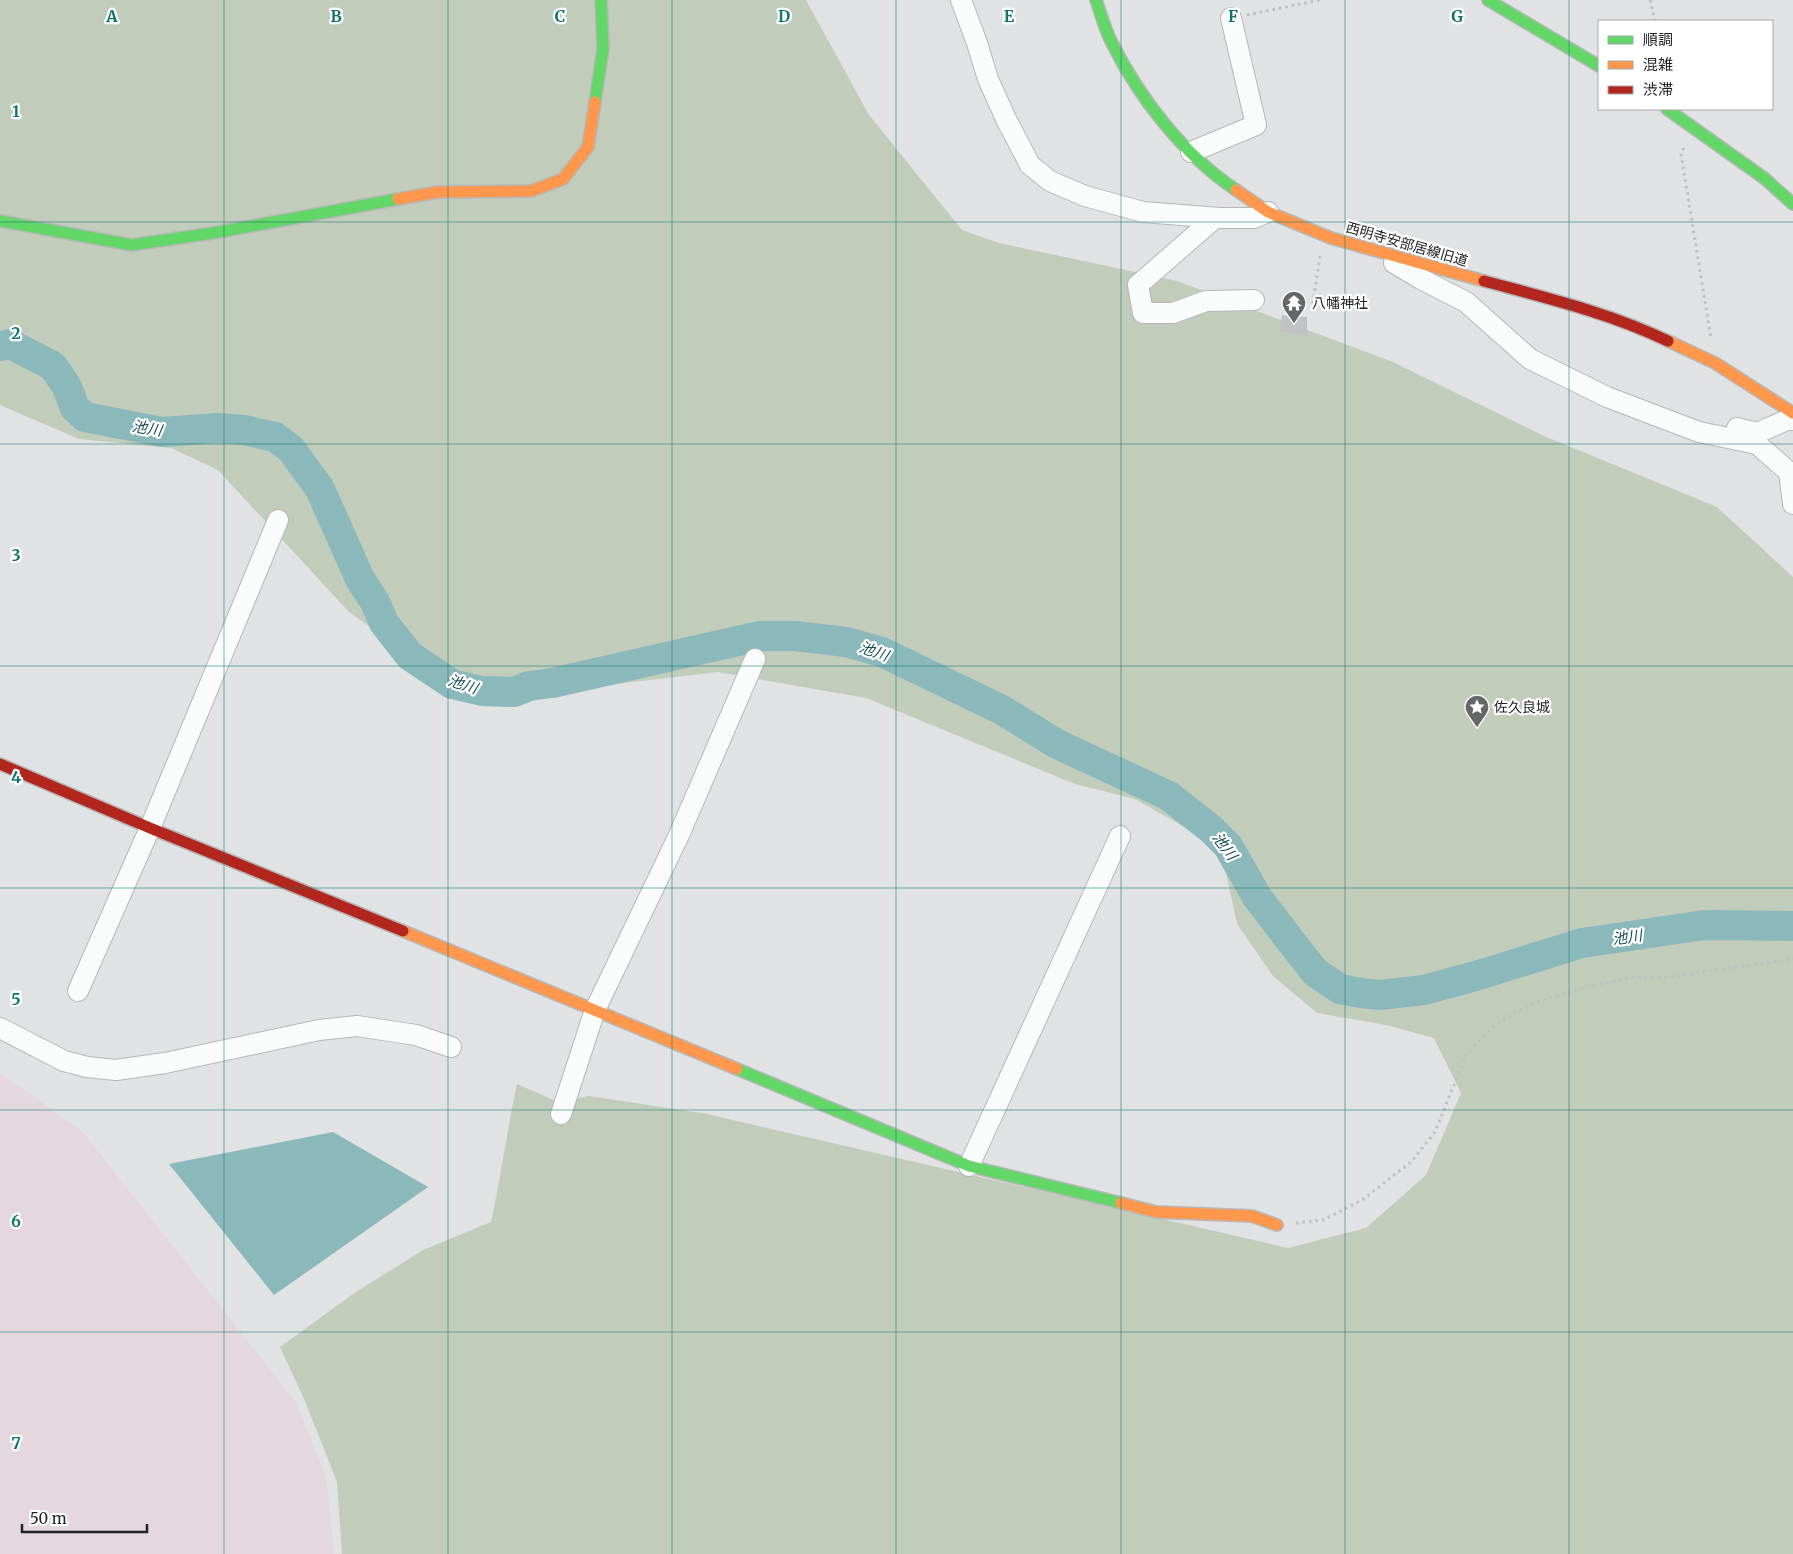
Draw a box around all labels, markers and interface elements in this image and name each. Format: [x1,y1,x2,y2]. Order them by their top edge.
text: A [105,6,118,26]
text: B [330,6,342,26]
text: C [555,6,565,26]
text: D [778,6,790,26]
text: E [1004,6,1015,26]
text: F [1228,6,1238,26]
text: G [1451,6,1463,26]
legend [1598,20,1773,110]
text: 順調 [1643,30,1673,49]
text: 混雑 [1643,55,1673,74]
text: 渋滞 [1643,80,1673,99]
text: 1 [12,101,20,121]
street label: 西明寺安部居線旧道 [1344,218,1470,270]
temple icon: 八幡神社 [1281,290,1307,324]
place label: 八幡神社 [1312,294,1368,312]
text: 2 [11,323,21,343]
water label: 池川 [131,416,165,440]
text: 3 [11,545,21,565]
water label: 池川 [857,637,893,666]
water label: 池川 [446,670,482,698]
place icon: 佐久良城 [1464,694,1490,728]
place label: 佐久良城 [1494,698,1550,716]
text: 4 [11,767,21,787]
water label: 池川 [1208,828,1243,865]
water label: 池川 [1611,925,1645,948]
text: 5 [11,989,21,1009]
text: 6 [11,1211,21,1231]
text: 7 [11,1433,21,1453]
scale bar [22,1502,148,1534]
text: 50 m [30,1509,67,1528]

